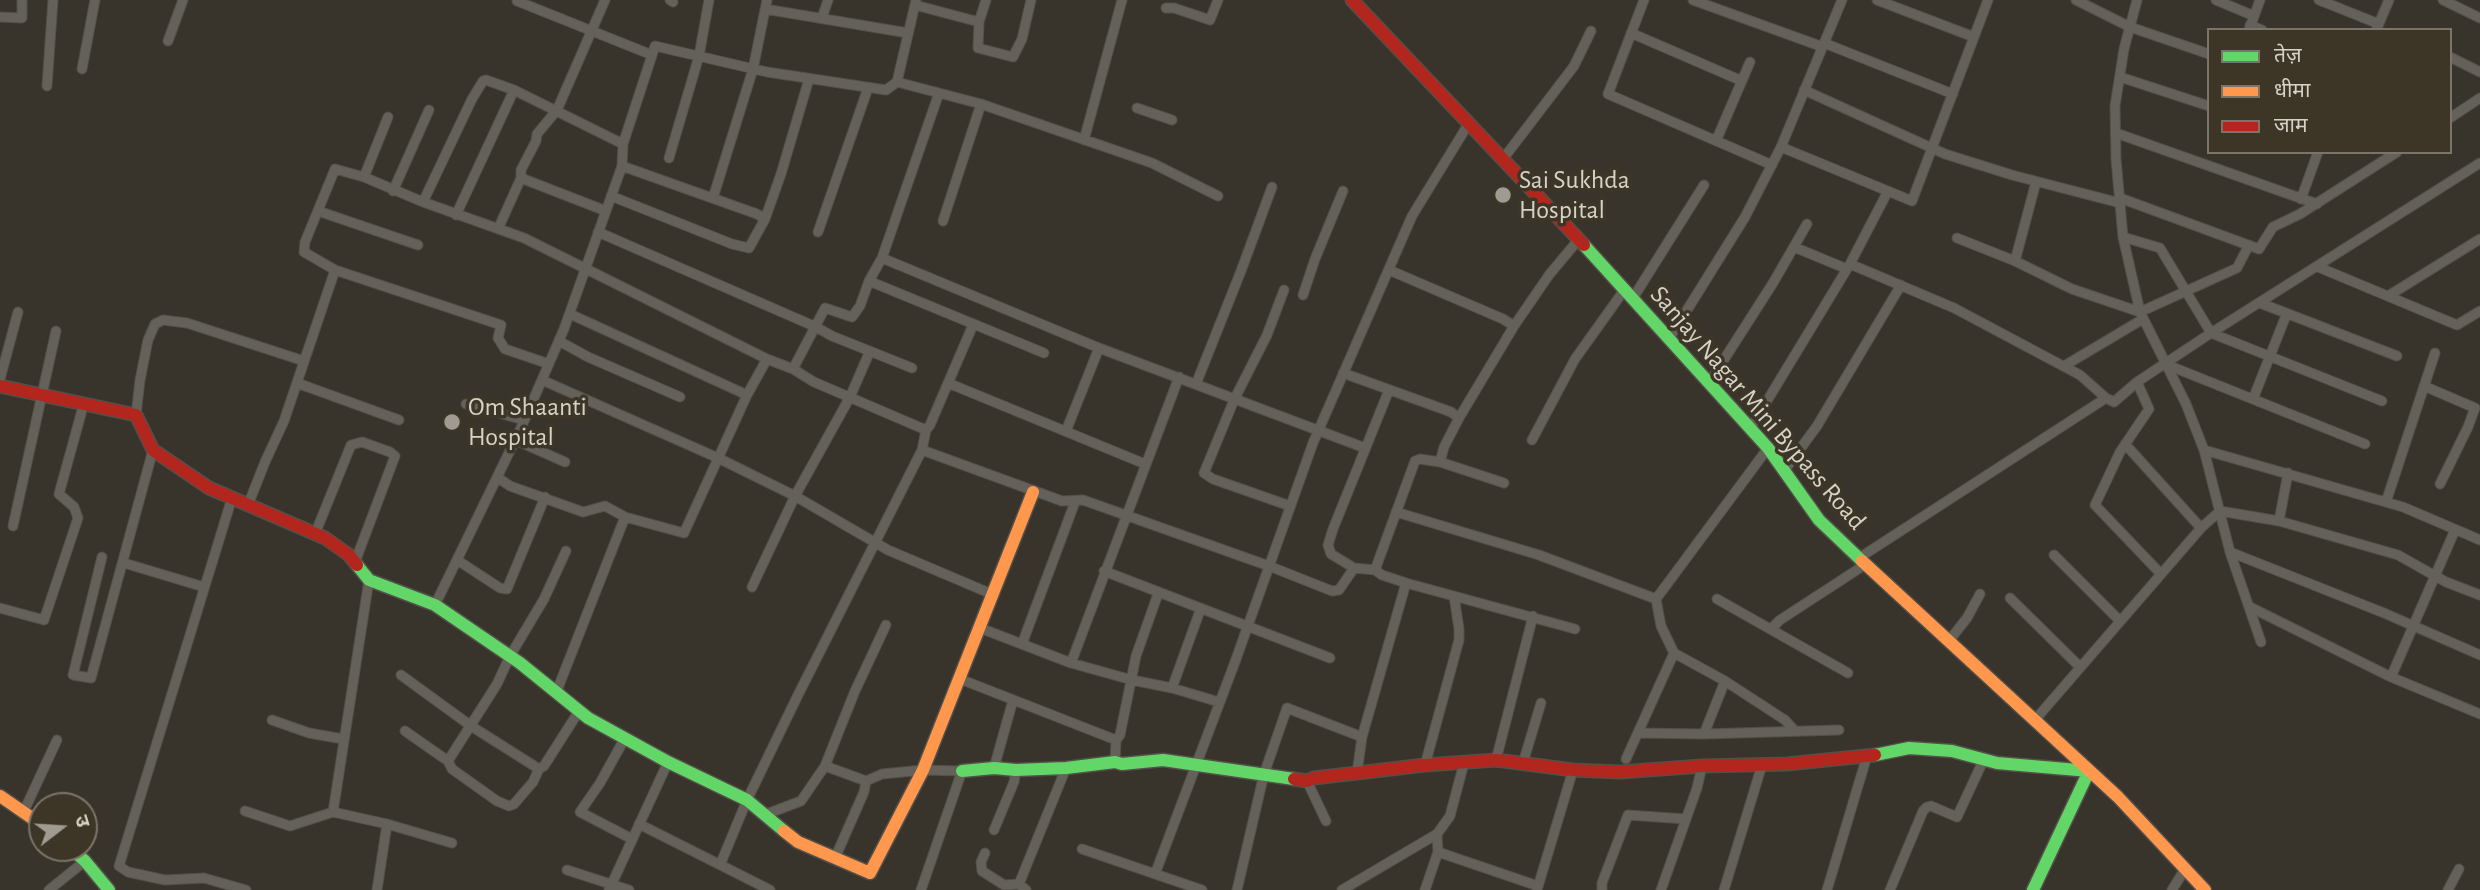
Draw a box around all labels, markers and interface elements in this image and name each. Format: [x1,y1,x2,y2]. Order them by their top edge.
legend [2207,28,2452,154]
text: तेज़ [2274,45,2302,66]
text: धीमा [2274,80,2310,101]
text: जाम [2274,115,2308,136]
place label: Sai Sukhda Hospital [1519,164,1630,226]
marker: Sai Sukhda Hospital [1493,185,1513,205]
street label: Sanjay Nagar Mini Bypass Road [1643,280,1873,536]
place label: Om Shaanti Hospital [468,391,587,452]
marker: Om Shaanti Hospital [442,412,462,432]
north arrow [28,792,98,862]
text: उ [71,813,92,829]

